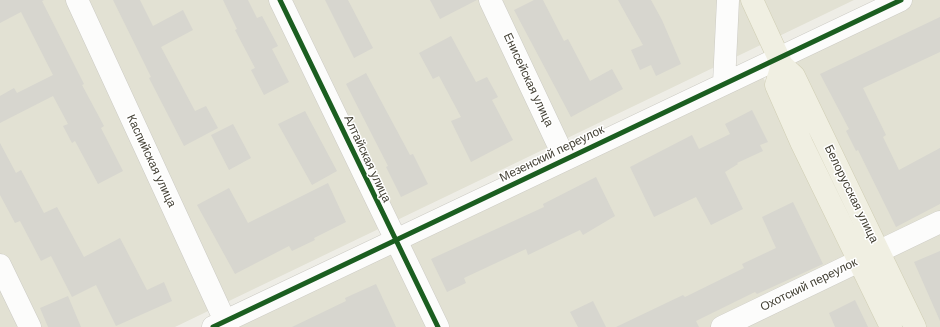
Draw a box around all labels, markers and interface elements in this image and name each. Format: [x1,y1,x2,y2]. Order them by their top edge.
street label: Енисейская улица [500,31,556,129]
street label: Каспийская улица [123,112,179,210]
street label: Алтайская улица [340,113,394,205]
street label: Мезенский переулок [497,122,607,186]
street label: Белорусская улица [821,143,881,245]
street label: Охотский переулок [758,255,860,315]

